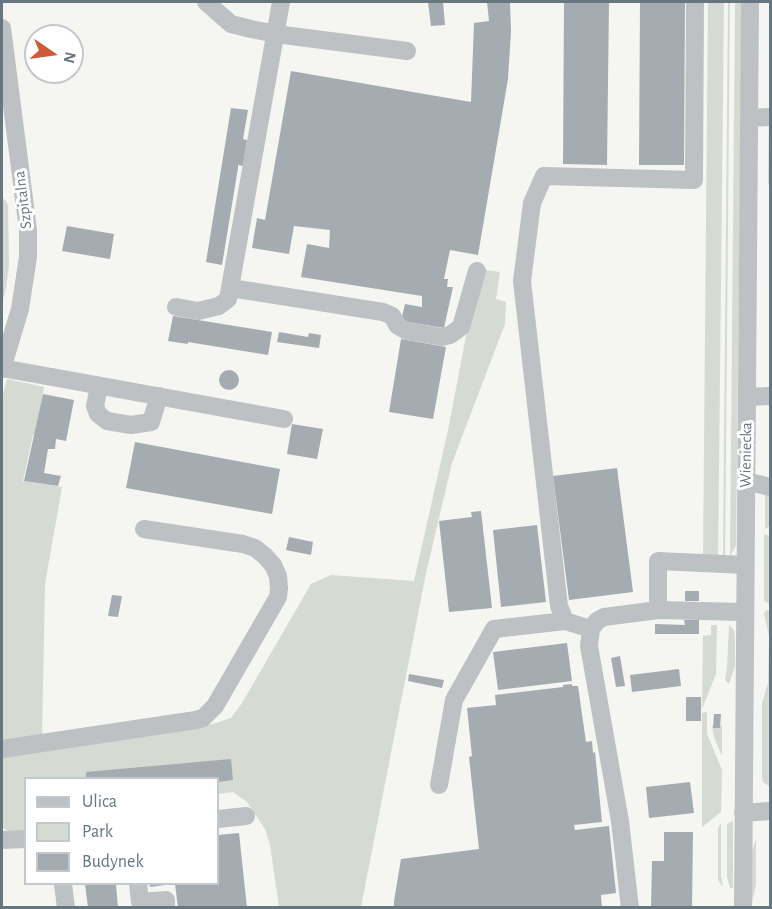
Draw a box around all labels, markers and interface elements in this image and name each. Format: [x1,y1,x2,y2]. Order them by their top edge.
north arrow [24,24,84,84]
text: N [61,50,79,65]
street label: Szpitalna [10,170,36,230]
street label: Wieniecka [736,422,756,488]
legend [24,777,219,885]
text: Ulica [82,793,117,811]
text: Park [82,823,113,841]
text: Budynek [82,853,144,871]

